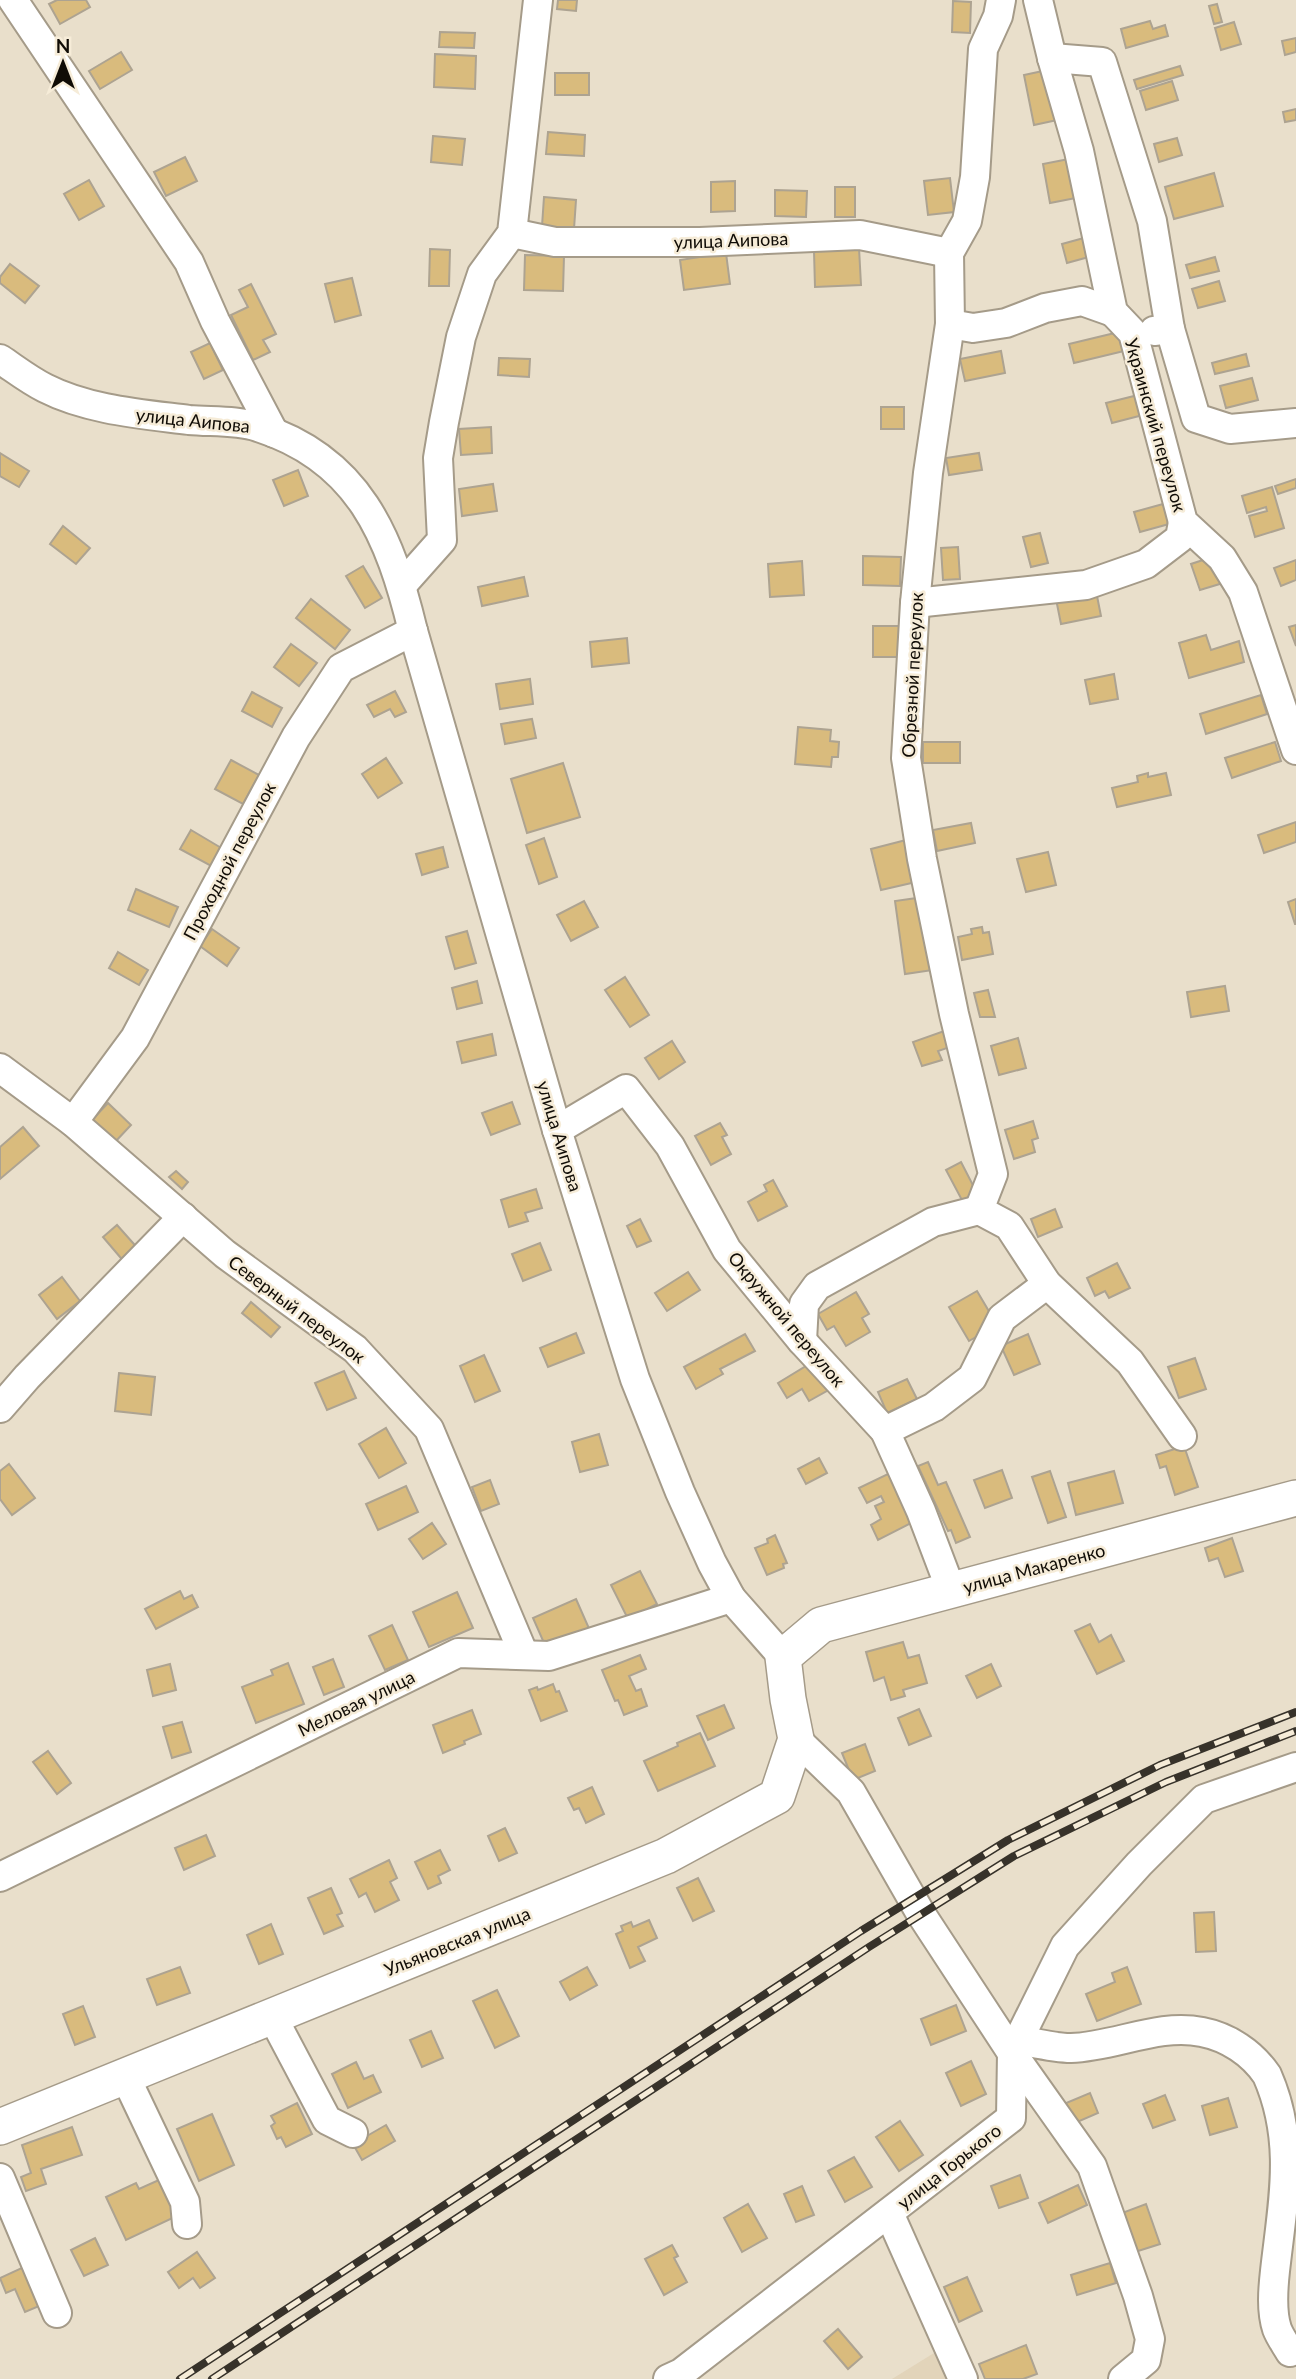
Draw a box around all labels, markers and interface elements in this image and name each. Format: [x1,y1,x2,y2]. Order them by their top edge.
north arrow [28,28,98,98]
text: N [56,34,70,57]
street label: улица Аипова [673,227,789,253]
street label: Украинский переулок [1121,336,1192,515]
street label: улица Аипова [135,403,251,437]
street label: Обрезной переулок [897,591,927,758]
street label: Проходной переулок [178,778,280,944]
street label: улица Аипова [533,1078,587,1194]
street label: Окружной переулок [724,1247,850,1392]
street label: Северный переулок [224,1250,370,1368]
street label: улица Макаренко [960,1538,1108,1598]
street label: Меловая улица [294,1665,418,1741]
street label: Ульяновская улица [381,1902,533,1980]
street label: улица Горького [893,2119,1005,2213]

